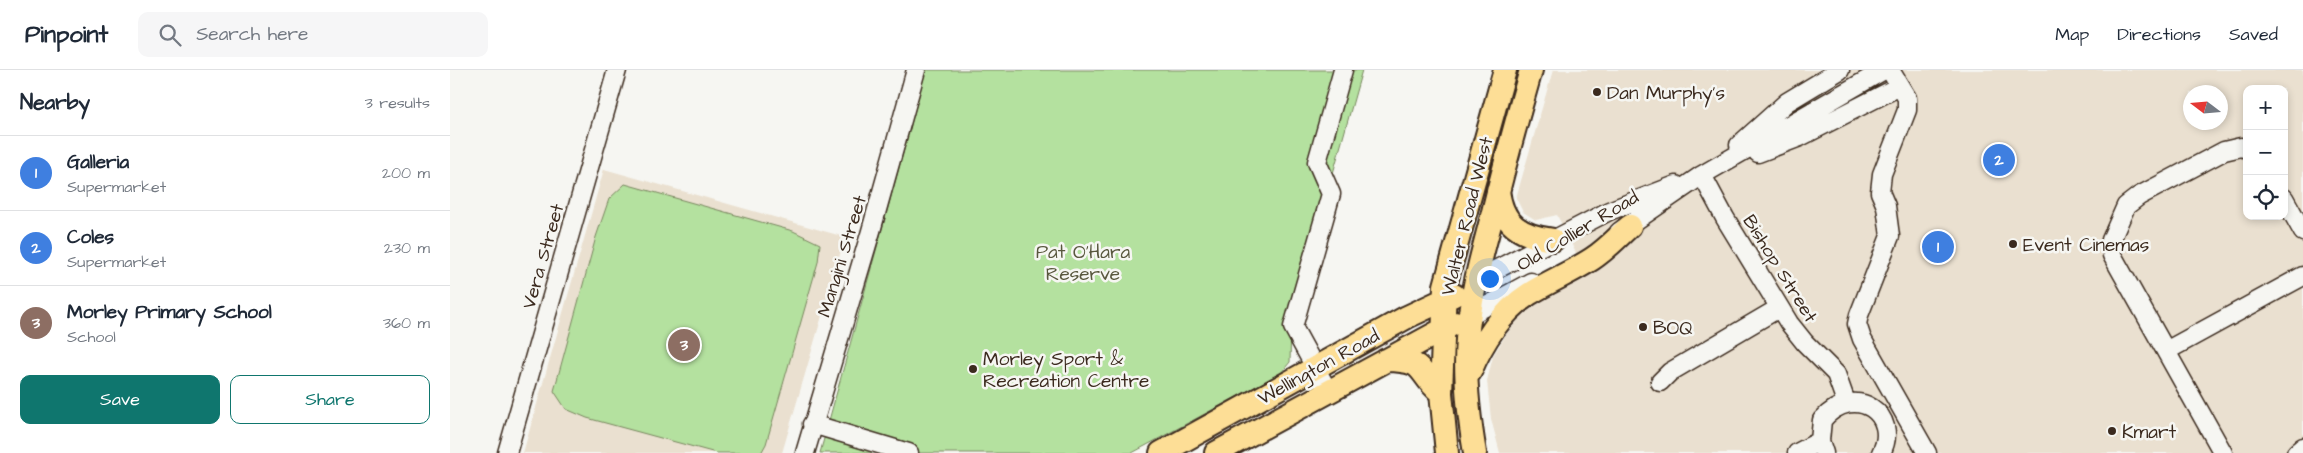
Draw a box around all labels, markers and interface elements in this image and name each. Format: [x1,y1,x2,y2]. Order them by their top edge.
search box [138,12,488,57]
text: Pinpoint [25,18,108,52]
icon: search [156,21,184,49]
text: Search here [196,21,308,48]
text: Map [2055,22,2089,47]
text: Directions [2117,22,2201,47]
text: Saved [2229,22,2278,47]
place label: Dan Murphy's [1607,80,1725,108]
north arrow [2183,85,2228,130]
map controls [2243,85,2288,220]
button: + [2243,85,2288,130]
marker: Dan Murphy's [1591,86,1603,98]
text: Nearby [20,88,90,117]
text: 3 results [365,92,430,114]
button: − [2243,130,2288,175]
street label: Walter Road West [1435,134,1500,299]
pin: 2 [1983,141,2015,179]
text: Galleria [67,149,129,176]
text: 1 [35,162,37,184]
text: 200 m [382,162,430,184]
button: locate [2243,175,2288,220]
text: Supermarket [67,176,166,198]
street label: Old Collier Road [1512,184,1644,278]
street label: Mangini Street [811,192,875,321]
street label: Vera Street [516,200,571,312]
street label: Bishop Street [1736,210,1824,328]
text: Coles [67,224,114,251]
pin: 1 [1922,228,1954,266]
place label: Event Cinemas [2023,232,2149,259]
text: 2 [31,237,41,259]
text: 230 m [384,237,430,259]
marker: Event Cinemas [2007,238,2019,250]
park label: Pat O'Hara Reserve [1036,239,1130,288]
text: Supermarket [67,251,166,273]
your location [1477,266,1503,292]
text: Morley Primary School [67,299,272,326]
text: 3 [32,312,40,334]
text: 360 m [383,312,430,334]
place label: BOQ [1653,315,1693,342]
marker: BOQ [1637,321,1649,333]
street label: Wellington Road [1253,323,1385,413]
text: School [67,326,116,348]
pin: 3 [668,326,700,364]
place label: Morley Sport & Recreation Centre [983,346,1149,395]
marker: Morley Sport & Recreation Centre [967,363,979,375]
button: Save [20,375,220,424]
button: Share [230,375,430,424]
place label: Kmart [2122,419,2176,446]
marker: Kmart [2106,425,2118,437]

